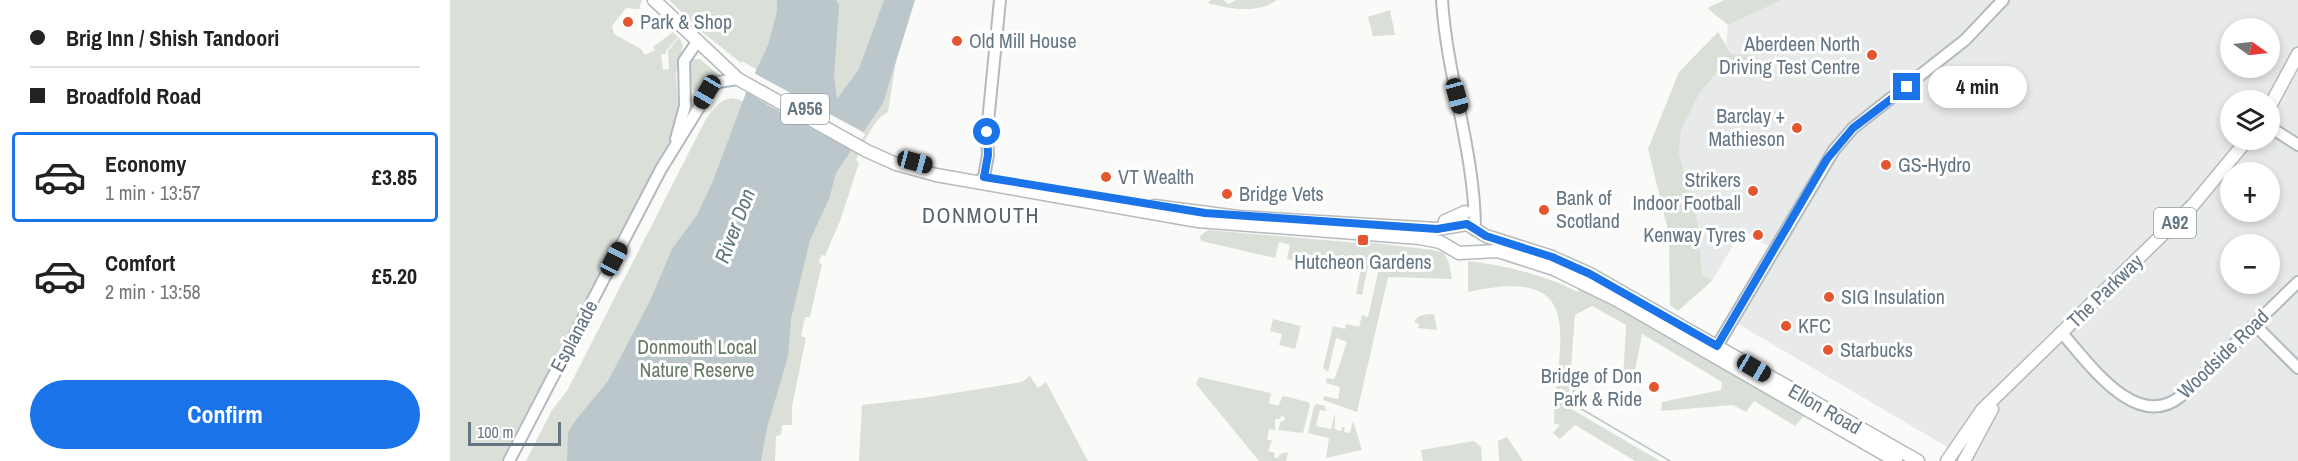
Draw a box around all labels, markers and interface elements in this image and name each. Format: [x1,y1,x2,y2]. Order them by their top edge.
place label: Park & Shop [640,8,732,35]
marker: Park & Shop [621,15,635,29]
north arrow [2220,18,2280,78]
map controls [2220,18,2280,294]
text: Brig Inn / Shish Tandoori [66,23,279,53]
place label: Old Mill House [969,27,1077,54]
place label: Aberdeen North Driving Test Centre [1719,30,1860,80]
marker: Old Mill House [950,34,964,48]
marker: Aberdeen North Driving Test Centre [1865,48,1879,62]
callout: 4 min [1928,66,2027,108]
car [690,72,724,112]
route end [1893,73,1920,100]
text: 4 min [1956,73,1999,100]
car [1444,76,1470,116]
text: Broadfold Road [66,81,201,111]
button: layers [2220,90,2280,150]
road number: A956 [781,94,829,124]
place label: Barclay + Mathieson [1708,102,1785,152]
route start [973,118,1000,145]
marker: Barclay + Mathieson [1790,121,1804,135]
text: Economy [105,149,186,179]
car [895,149,935,175]
icon: car [33,150,87,204]
place label: GS-Hydro [1898,151,1971,178]
marker: GS-Hydro [1879,158,1893,172]
text: £3.85 [372,162,417,192]
button: + [2220,162,2280,222]
place label: VT Wealth [1118,163,1194,190]
place label: Strikers Indoor Football [1632,166,1741,216]
marker: VT Wealth [1099,170,1113,184]
text: 1 min · 13:57 [105,179,201,206]
place label: Bridge Vets [1239,180,1324,207]
water label: River Don [707,184,762,267]
place label: Bank of Scotland [1556,184,1620,234]
marker: Strikers Indoor Football [1746,184,1760,198]
marker: Bridge Vets [1220,187,1234,201]
district label: DONMOUTH [922,200,1040,230]
marker: Bank of Scotland [1537,203,1551,217]
road number: A92 [2154,208,2196,238]
place label: Kenway Tyres [1643,221,1746,248]
marker: Kenway Tyres [1751,228,1765,242]
marker: Hutcheon Gardens [1356,233,1370,247]
button: − [2220,234,2280,294]
car [598,239,630,279]
street label: The Parkway [2061,247,2149,334]
text: Comfort [105,248,175,278]
place label: Hutcheon Gardens [1294,248,1432,275]
icon: car [33,249,87,303]
text: £5.20 [372,261,417,291]
text: 2 min · 13:58 [105,278,201,305]
place label: SIG Insulation [1841,283,1945,310]
marker: SIG Insulation [1822,290,1836,304]
street label: Esplanade [543,295,604,376]
street label: Woodside Road [2171,303,2274,404]
place label: KFC [1798,312,1831,339]
marker: KFC [1779,319,1793,333]
park label: Donmouth Local Nature Reserve [637,333,757,383]
place label: Starbucks [1840,336,1913,363]
marker: Starbucks [1821,343,1835,357]
car [1734,351,1774,385]
place label: Bridge of Don Park & Ride [1541,362,1642,412]
street label: Ellon Road [1784,377,1867,440]
button: Confirm [30,380,420,449]
marker: Bridge of Don Park & Ride [1647,380,1661,394]
scale bar [468,419,561,446]
text: 100 m [477,421,513,443]

